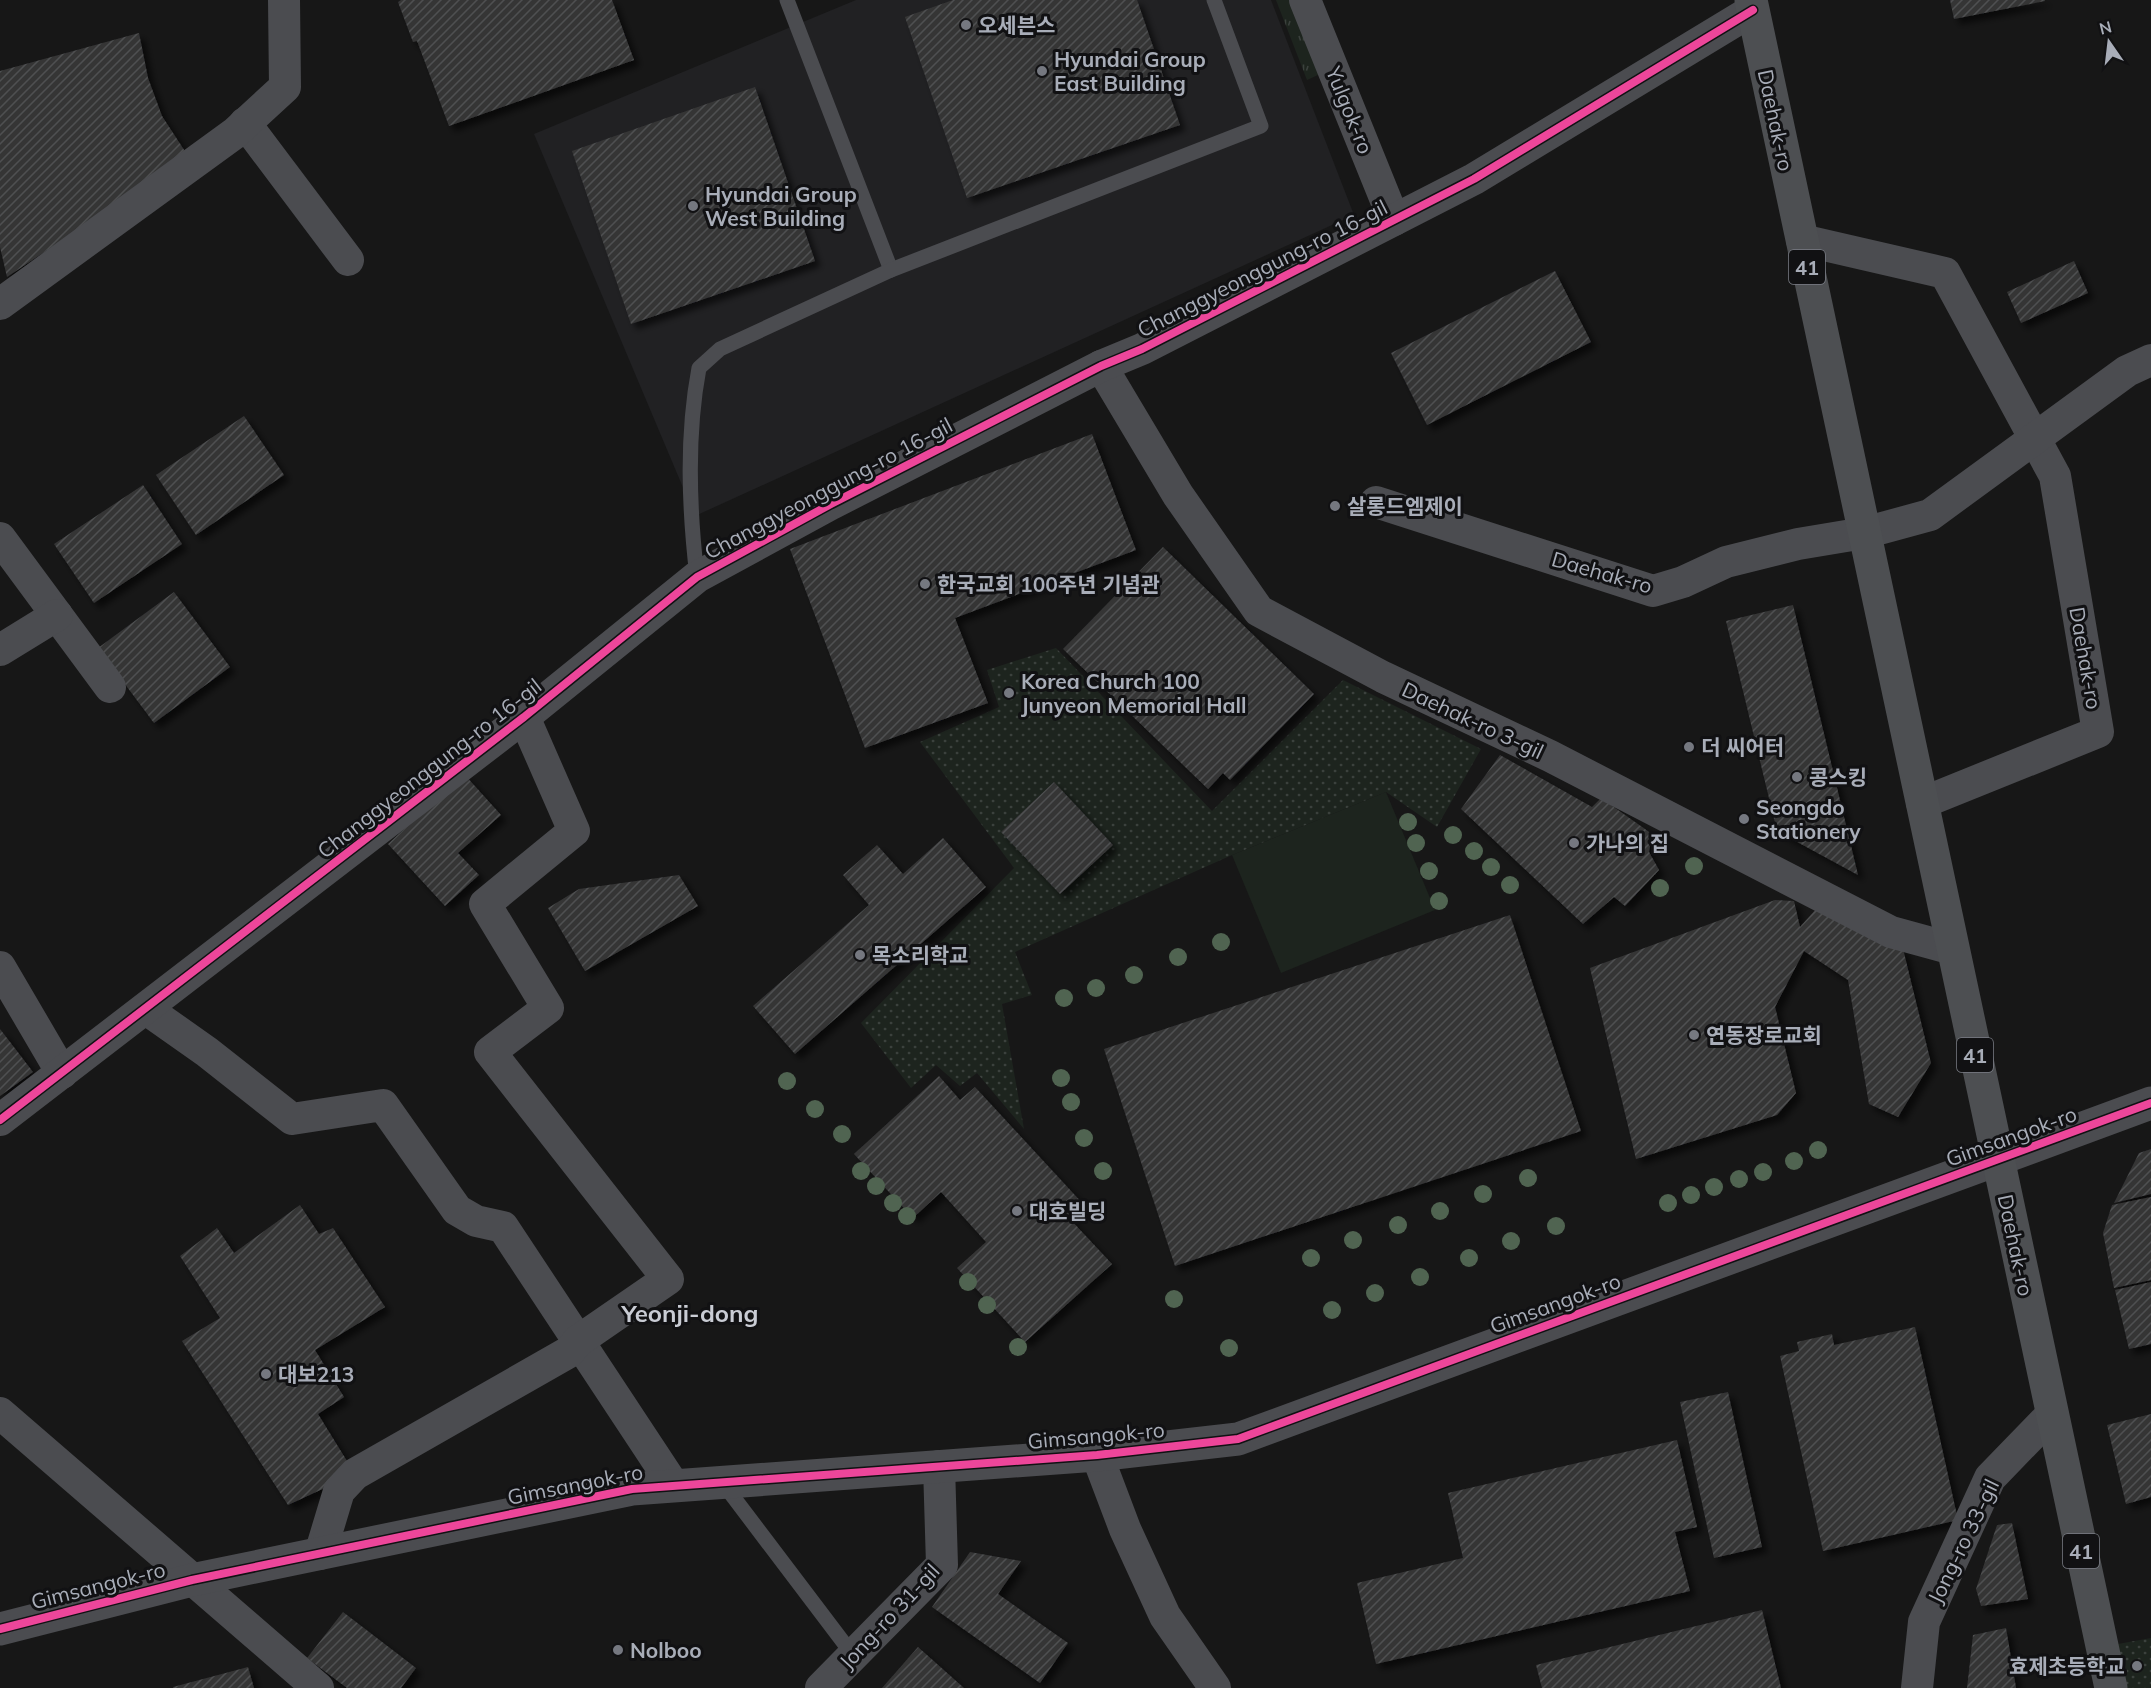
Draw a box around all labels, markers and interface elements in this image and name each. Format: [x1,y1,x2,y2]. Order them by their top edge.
place label: 오세븐스 [978,12,1055,38]
north arrow [2079,12,2139,72]
text: N [2097,16,2114,39]
marker: 오세븐스 [959,18,973,32]
place label: Hyundai Group East Building [1054,46,1206,96]
street label: Yulgok-ro [1320,62,1379,157]
marker: Hyundai Group East Building [1035,64,1049,78]
street label: Daehak-ro [1753,67,1799,173]
place label: Hyundai Group West Building [705,181,857,231]
street label: Changgyeonggung-ro 16-gil [1133,194,1391,342]
marker: Hyundai Group West Building [686,199,700,213]
road number: 41 [1789,250,1825,284]
street label: Changgyeonggung-ro 16-gil [700,411,956,565]
place label: 살롱드엠제이 [1347,493,1463,519]
marker: 살롱드엠제이 [1328,499,1342,513]
street label: Daehak-ro [1549,545,1655,599]
place label: 한국교회 100주년 기념관 [937,571,1160,597]
marker: 한국교회 100주년 기념관 [918,577,932,591]
street label: Daehak-ro [2064,605,2108,711]
place label: Korea Church 100 Junyeon Memorial Hall [1021,668,1247,718]
street label: Changgyeonggung-ro 16-gil [312,672,546,864]
street label: Daehak-ro 3-gil [1398,676,1548,764]
marker: Korea Church 100 Junyeon Memorial Hall [1002,686,1016,700]
place label: 더 씨어터 [1701,734,1784,760]
marker: 더 씨어터 [1682,740,1696,754]
place label: 콩스킹 [1809,764,1867,790]
marker: 콩스킹 [1790,770,1804,784]
place label: Seongdo Stationery [1756,794,1861,844]
marker: Seongdo Stationery [1737,812,1751,826]
place label: 가나의 집 [1586,830,1669,856]
marker: 가나의 집 [1567,836,1581,850]
place label: 목소리학교 [872,942,969,968]
marker: 목소리학교 [853,948,867,962]
place label: 연동장로교회 [1706,1022,1822,1048]
marker: 연동장로교회 [1687,1028,1701,1042]
road number: 41 [1957,1038,1993,1072]
street label: Gimsangok-ro [1942,1100,2080,1172]
street label: Daehak-ro [1993,1192,2039,1298]
place label: 대호빌딩 [1029,1198,1106,1224]
marker: 대호빌딩 [1010,1204,1024,1218]
street label: Gimsangok-ro [1486,1267,1624,1339]
district label: Yeonji-dong [621,1298,758,1328]
place label: 대보213 [278,1361,354,1387]
marker: 대보213 [259,1367,273,1381]
street label: Gimsangok-ro [1026,1416,1166,1454]
street label: Gimsangok-ro [505,1458,645,1510]
street label: Jong-ro 33-gil [1922,1475,2004,1607]
road number: 41 [2063,1534,2099,1568]
street label: Gimsangok-ro [28,1556,168,1614]
street label: Jong-ro 31-gil [833,1558,945,1674]
place label: Nolboo [630,1637,702,1663]
marker: Nolboo [611,1643,625,1657]
place label: 효제초등학교 [2009,1653,2125,1679]
marker: 효제초등학교 [2130,1659,2144,1673]

